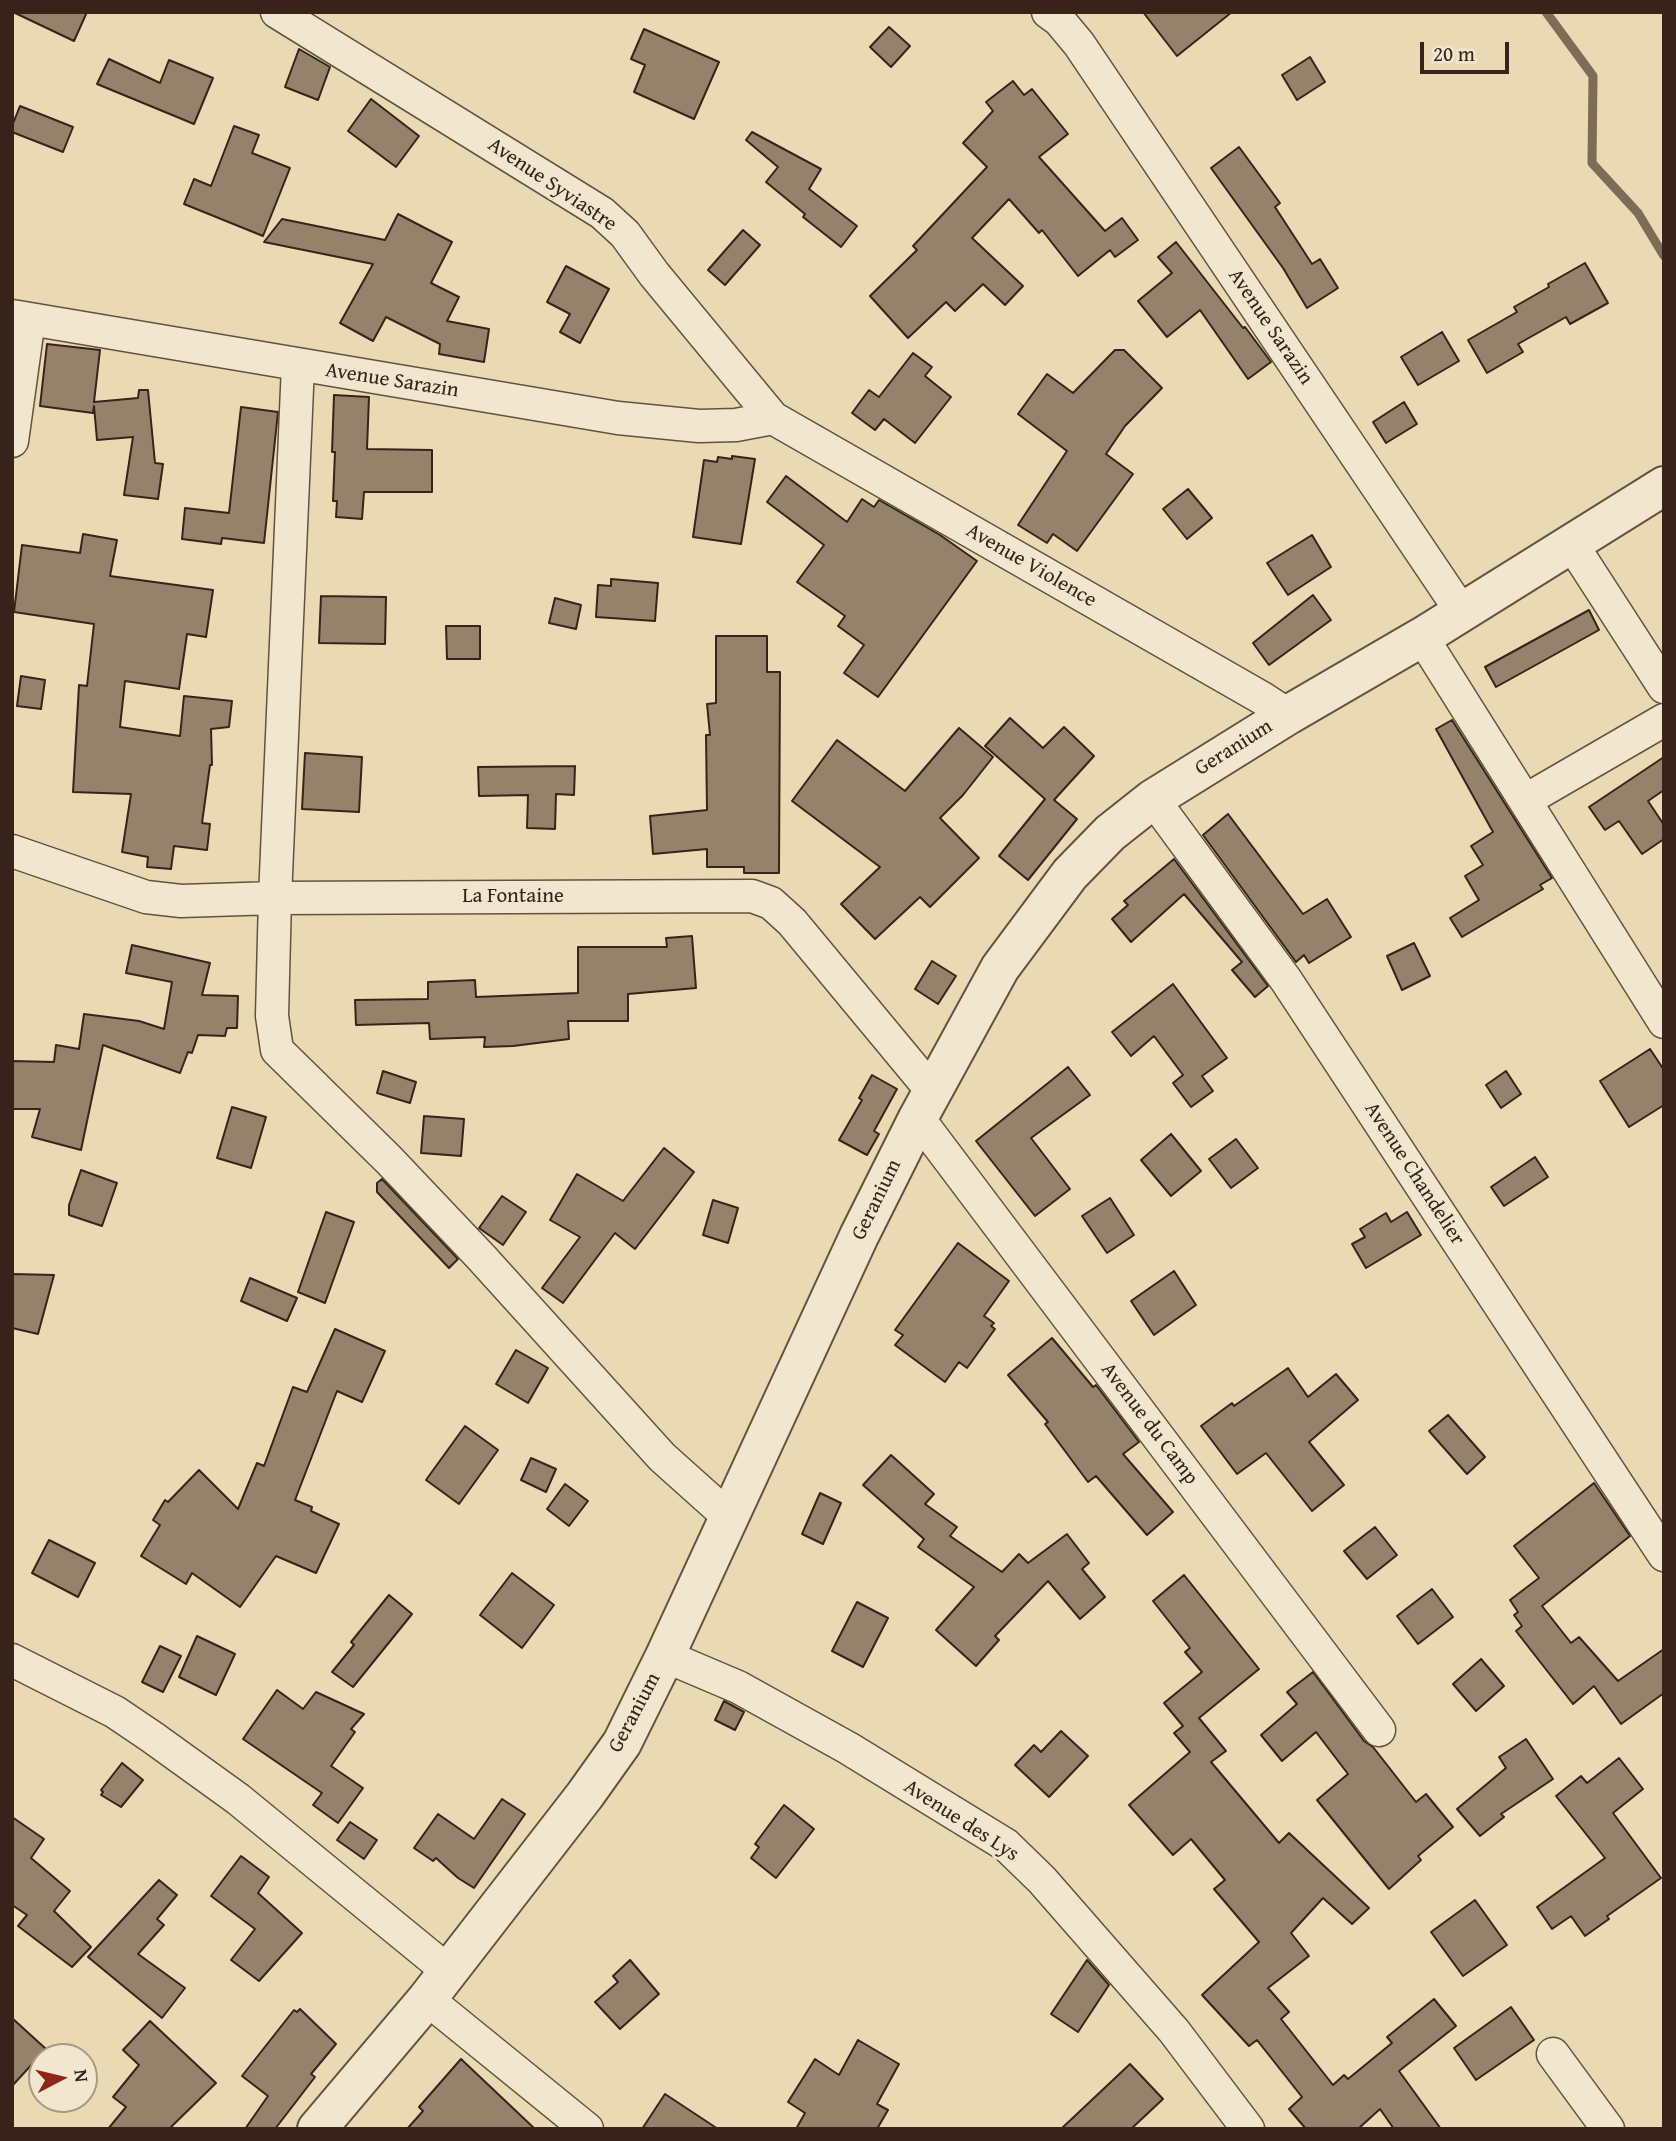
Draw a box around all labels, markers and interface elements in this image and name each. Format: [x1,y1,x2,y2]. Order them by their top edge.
scale bar [1424,28,1513,72]
text: 20 m [1433,38,1475,69]
street label: Avenue Syviastre [483,133,621,237]
street label: Avenue Sarazin [1222,264,1318,390]
street label: Avenue Sarazin [324,358,460,404]
street label: Avenue Violence [961,519,1101,613]
street label: Geranium [1191,714,1277,782]
street label: La Fontaine [462,884,564,910]
street label: Avenue Chandelier [1358,1098,1470,1250]
street label: Geranium [847,1155,907,1245]
street label: Avenue du Camp [1095,1358,1203,1490]
street label: Geranium [603,1669,667,1757]
street label: Avenue des Lys [899,1774,1023,1868]
north arrow [28,2043,98,2113]
text: N [67,2068,97,2084]

